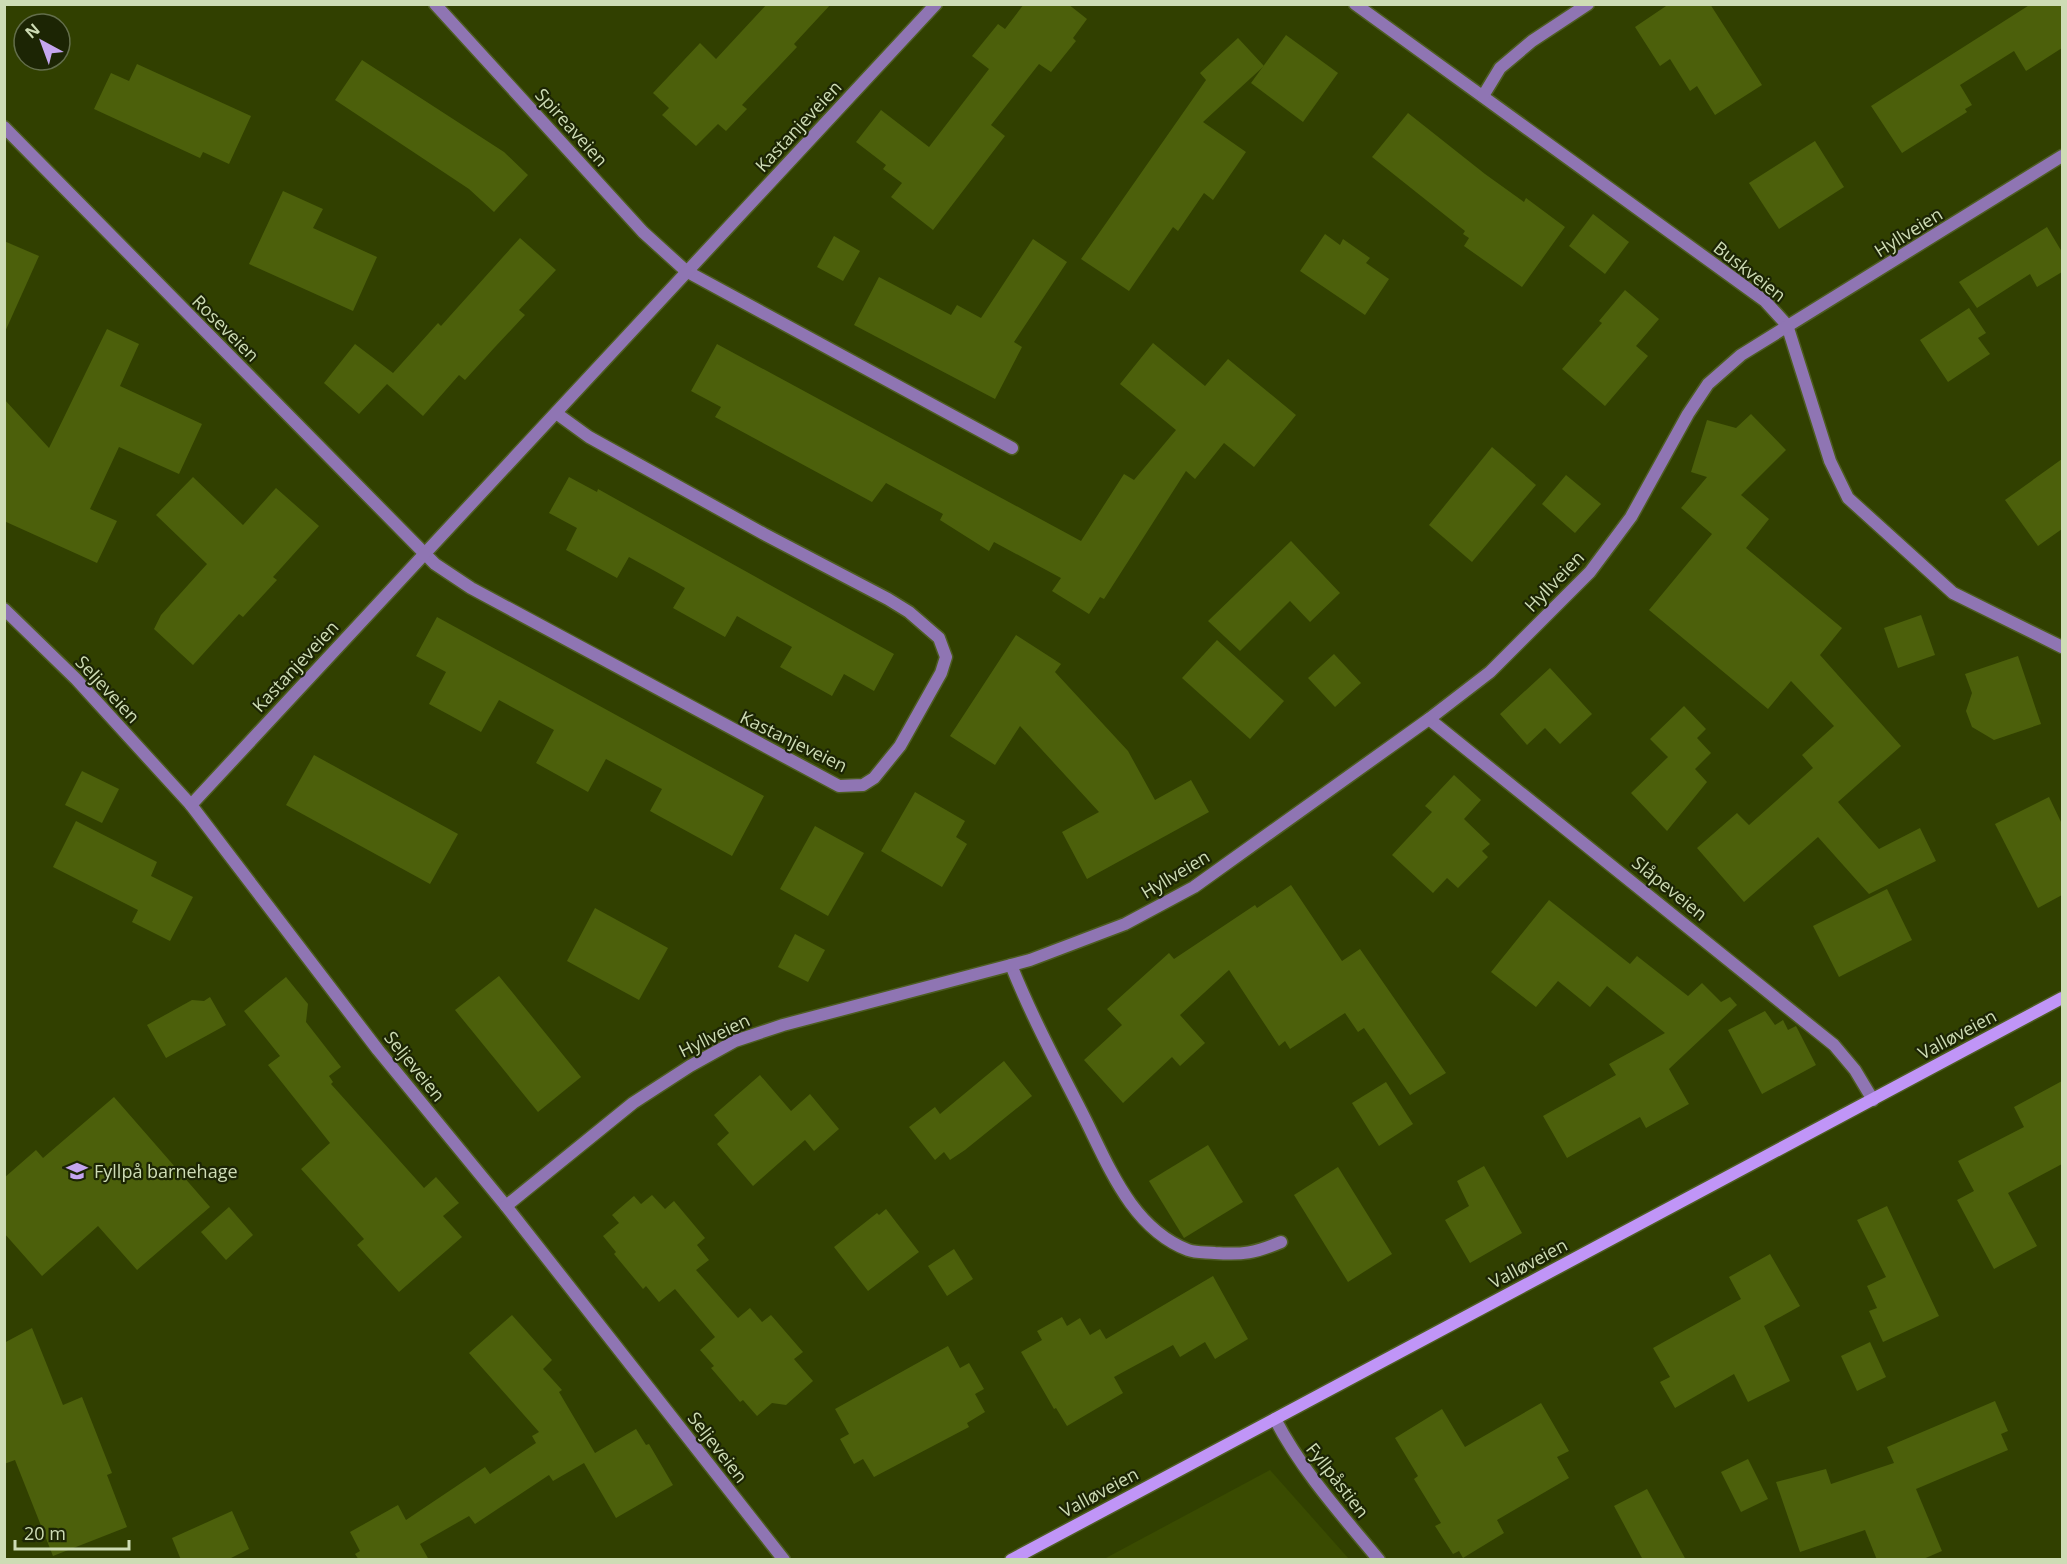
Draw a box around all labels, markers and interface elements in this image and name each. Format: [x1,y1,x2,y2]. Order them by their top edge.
north arrow [12,12,72,72]
text: N [20,18,44,43]
street label: Kastanjeveien [749,75,847,177]
street label: Spireaveien [530,83,614,171]
street label: Hyllveien [1869,202,1947,262]
street label: Buskveien [1709,235,1791,307]
street label: Roseveien [187,289,265,367]
street label: Hyllveien [1519,545,1589,617]
street label: Kastanjeveien [246,615,344,717]
street label: Seljeveien [71,650,145,728]
street label: Kastanjeveien [736,705,852,777]
street label: Hyllveien [1136,844,1214,904]
street label: Slåpeveien [1627,850,1713,926]
street label: Valløveien [1914,1003,2000,1065]
street label: Hyllveien [675,1008,753,1062]
street label: Seljeveien [379,1026,451,1106]
school or university icon: Fyllpå barnehage [65,1159,89,1183]
place label: Fyllpå barnehage [94,1159,238,1183]
street label: Valløveien [1485,1232,1571,1294]
street label: Seljeveien [683,1407,753,1487]
street label: Fyllpåstien [1301,1438,1375,1522]
street label: Valløveien [1056,1461,1142,1523]
scale bar [15,1513,129,1551]
text: 20 m [24,1521,66,1545]

